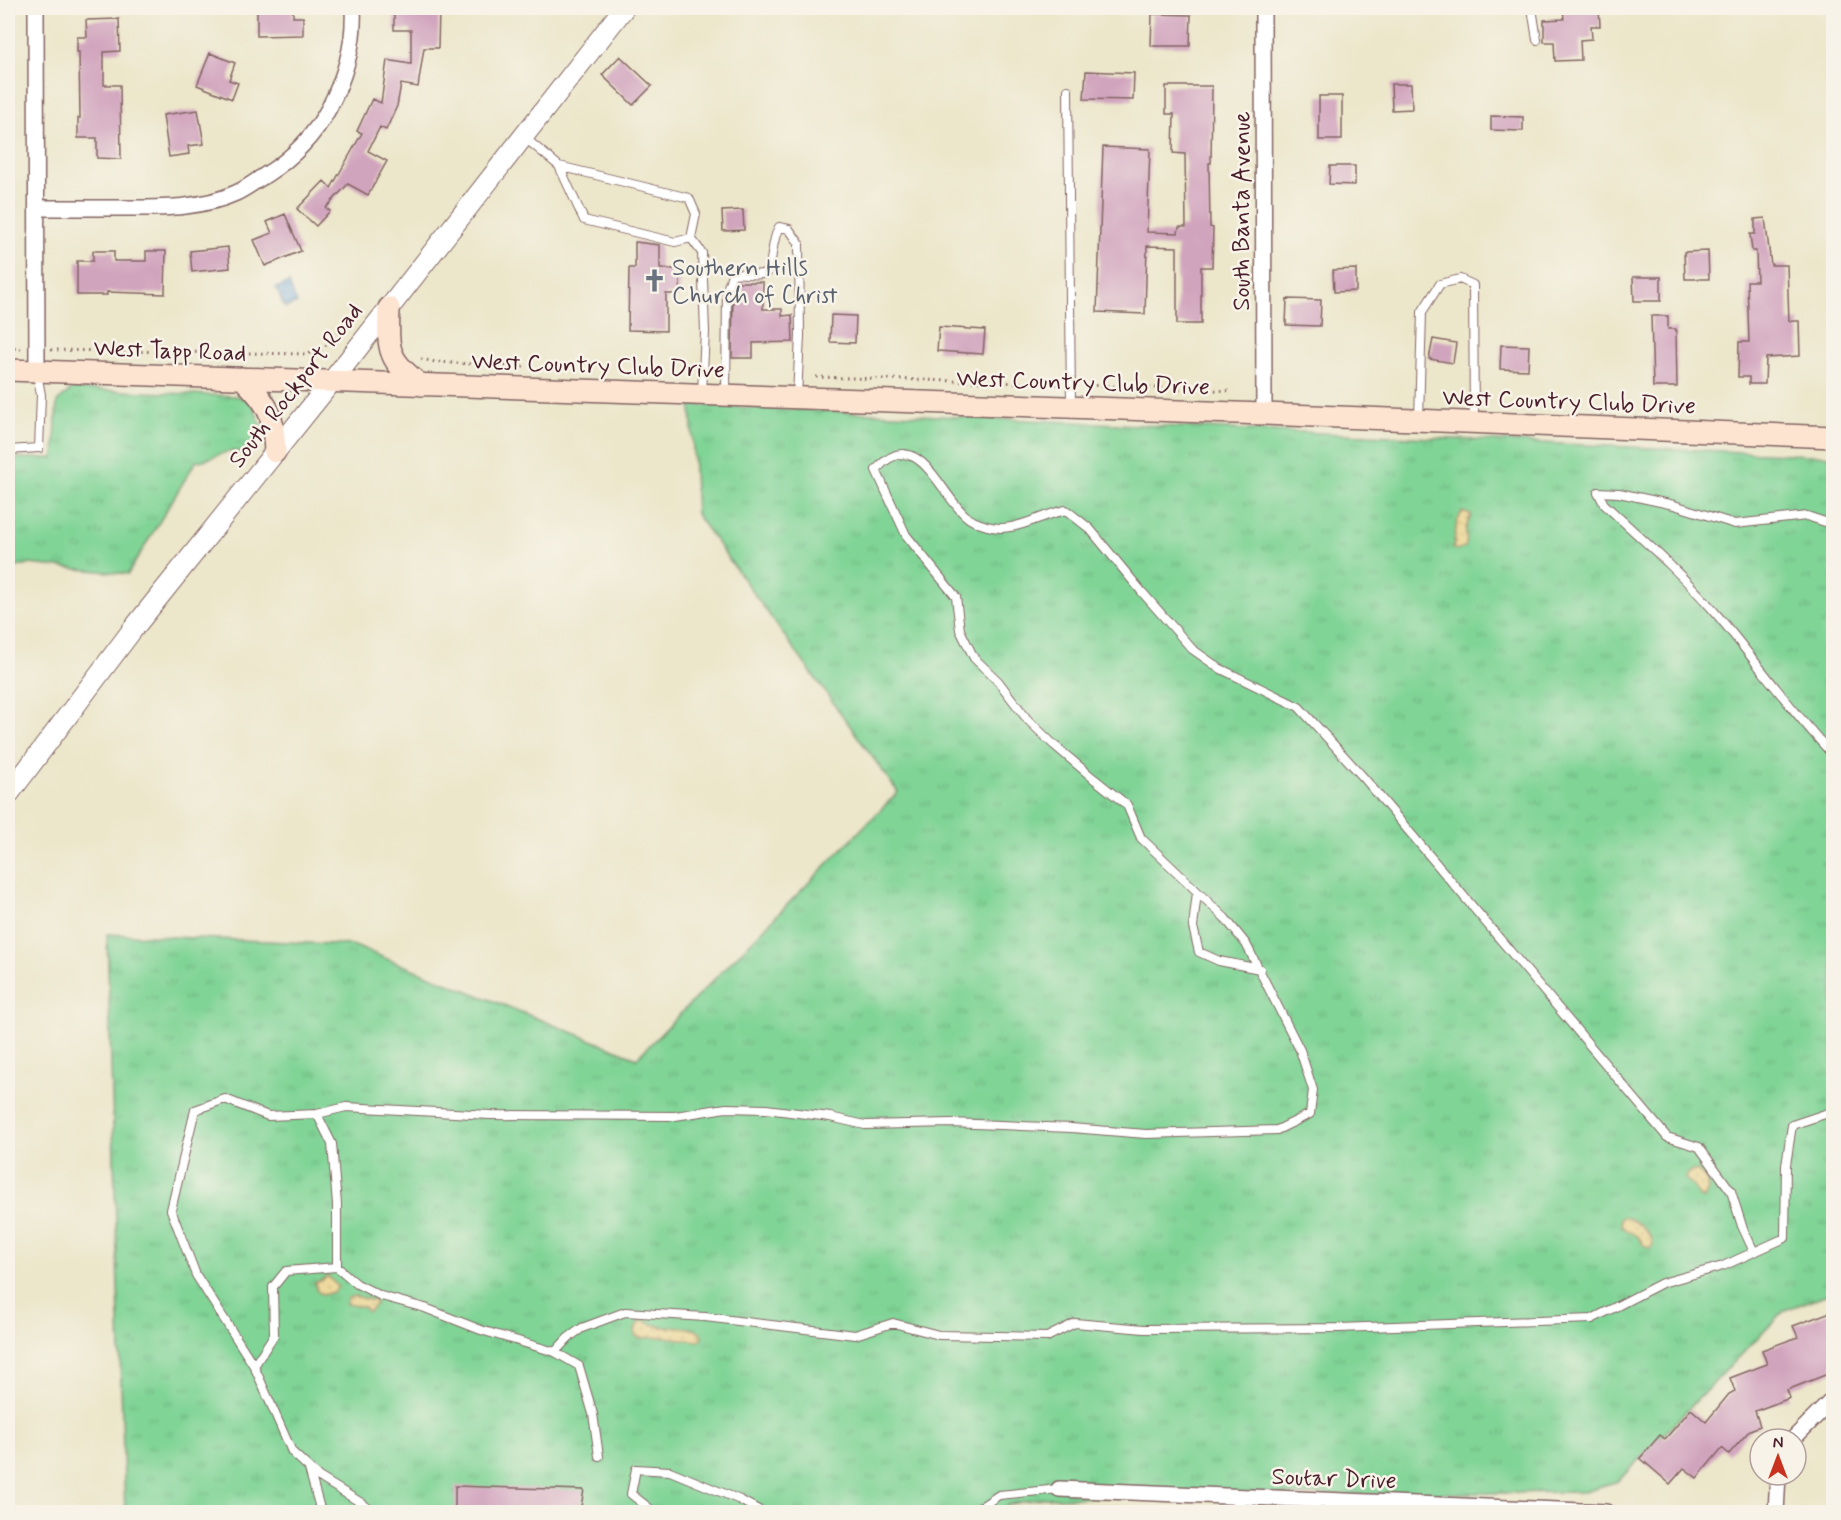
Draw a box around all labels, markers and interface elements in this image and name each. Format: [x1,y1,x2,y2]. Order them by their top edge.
street label: South Banta Avenue [1227,111,1258,311]
place label: Southern Hills Church of Christ [672,253,838,312]
church icon: Southern Hills Church of Christ [641,268,667,294]
street label: South Rockport Road [222,297,370,475]
street label: West Tapp Road [93,333,247,370]
street label: West Country Club Drive [471,347,725,386]
street label: West Country Club Drive [956,364,1210,403]
street label: West Country Club Drive [1442,383,1696,422]
north arrow [1748,1427,1808,1487]
text: N [1773,1433,1783,1454]
street label: Soutar Drive [1271,1462,1397,1497]

